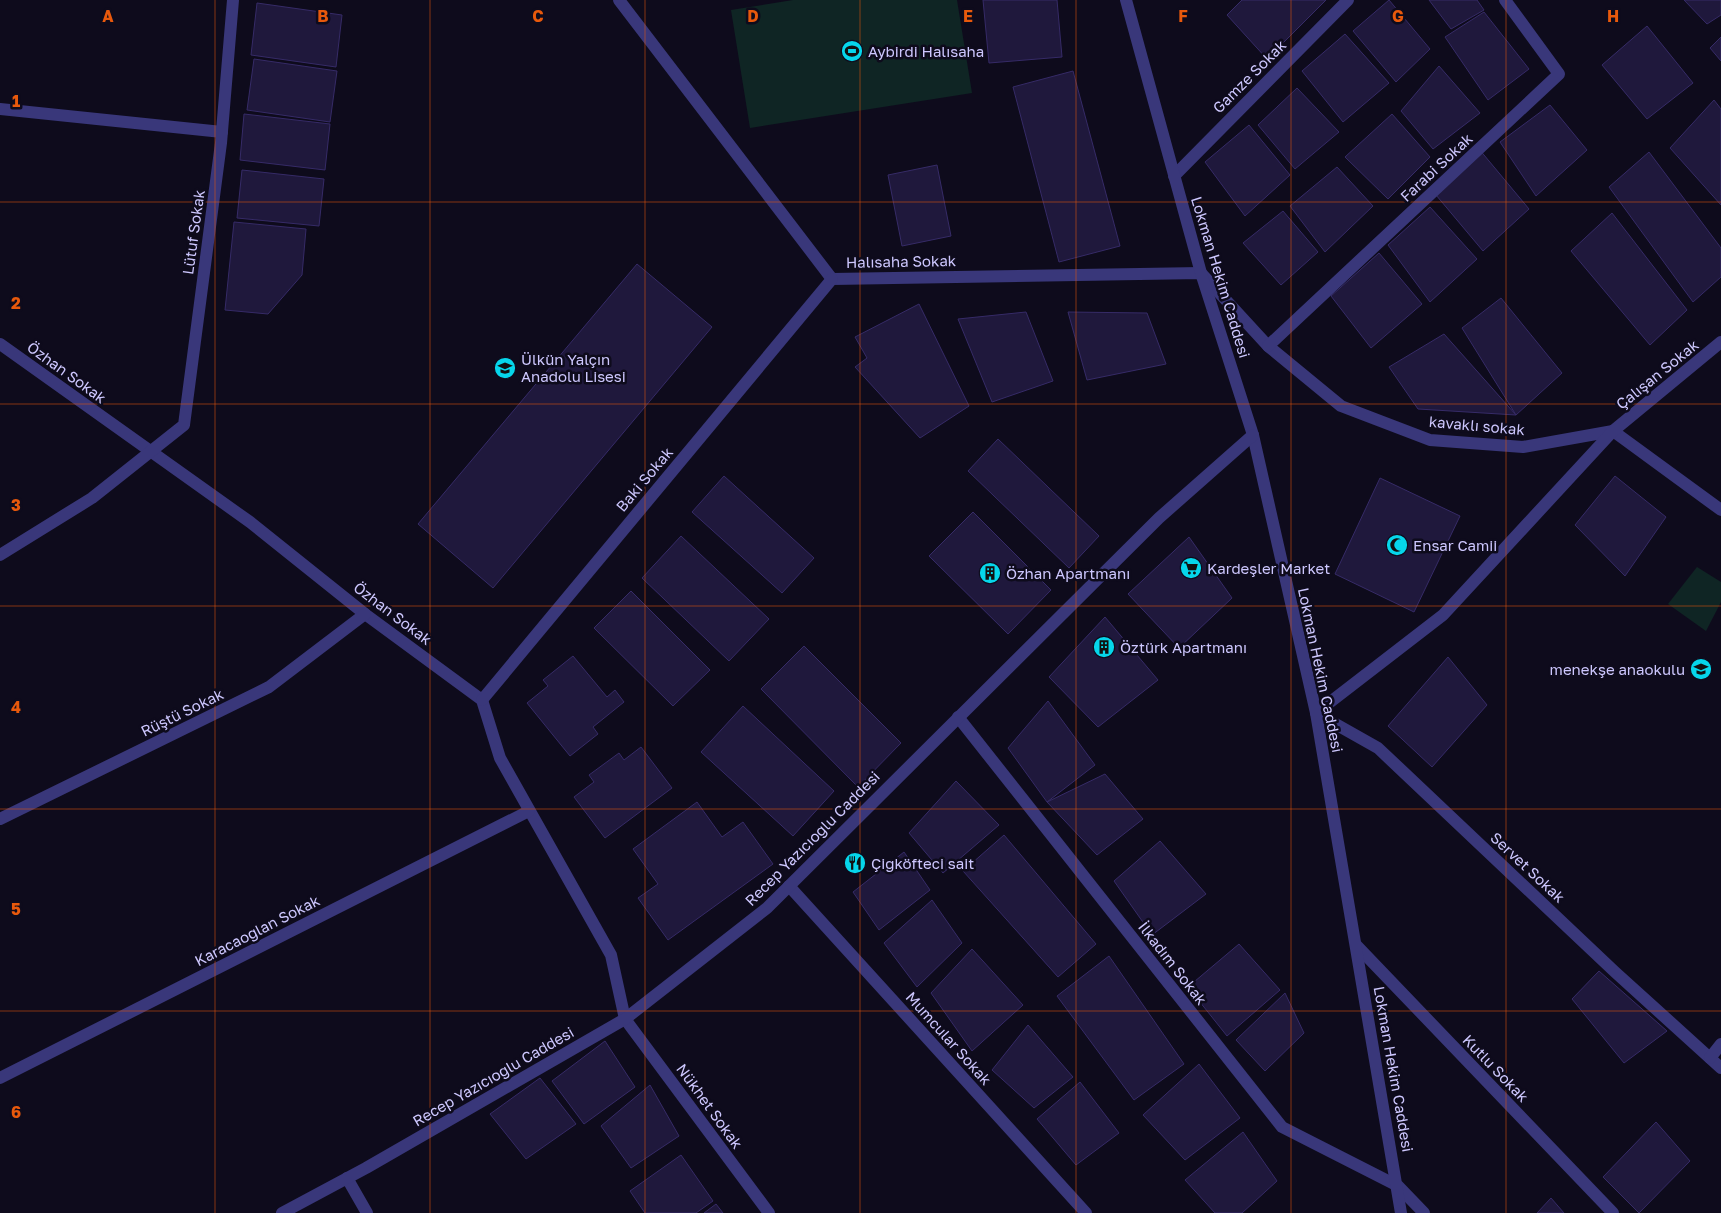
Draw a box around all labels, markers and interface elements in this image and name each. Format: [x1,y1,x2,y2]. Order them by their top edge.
text: A [102,6,114,26]
text: B [317,6,329,26]
text: C [532,6,544,26]
text: D [747,6,759,26]
text: E [963,6,973,26]
text: F [1178,6,1188,26]
text: G [1392,6,1404,26]
text: H [1607,6,1619,26]
street label: Gamze Sokak [1209,35,1290,116]
sports icon: Aybirdi Halısaha [840,39,864,63]
place label: Aybirdi Halısaha [868,42,984,60]
text: 1 [12,91,20,111]
street label: Farabi Sokak [1396,129,1476,205]
street label: Lütuf Sokak [178,188,208,276]
street label: Lokman Hekim Caddesi [1188,194,1254,360]
street label: Halısaha Sokak [846,251,957,271]
text: 2 [11,293,21,313]
street label: Çalışan Sokak [1612,335,1702,413]
street label: Özhan Sokak [24,337,110,407]
place label: Ülkün Yalçın Anadolu Lisesi [521,350,626,385]
school or university icon: Ülkün Yalçın Anadolu Lisesi [493,356,517,380]
street label: kavaklı sokak [1428,412,1526,438]
street label: Baki Sokak [612,443,677,515]
text: 3 [11,495,21,515]
mosque icon: Ensar Camii [1385,533,1409,557]
place label: Ensar Camii [1413,536,1497,554]
supermarket icon: Kardeşler Market [1179,556,1203,580]
place label: Kardeşler Market [1207,559,1330,577]
building icon: Özhan Apartmanı [978,561,1002,585]
place label: Özhan Apartmanı [1006,564,1130,582]
street label: Özhan Sokak [350,578,436,649]
street label: Lokman Hekim Caddesi [1295,586,1347,754]
building icon: Öztürk Apartmanı [1092,635,1116,659]
place label: Öztürk Apartmanı [1120,638,1247,656]
school or university icon: menekşe anaokulu [1689,657,1713,681]
place label: menekşe anaokulu [1550,660,1685,678]
street label: Rüştü Sokak [138,684,227,740]
text: 4 [11,697,21,717]
street label: Recep Yazıcıoğlu Caddesi [741,767,883,909]
street label: Servet Sokak [1487,828,1569,906]
restaurant icon: Çiğköfteci sait [843,851,867,875]
place label: Çiğköfteci sait [871,854,974,872]
street label: Karacaoğlan Sokak [191,890,323,969]
text: 5 [11,899,21,919]
street label: İlkadım Sokak [1135,918,1211,1009]
street label: Lokman Hekim Caddesi [1371,985,1417,1153]
street label: Mumcular Sokak [902,988,996,1089]
street label: Recep Yazıcıoğlu Caddesi [409,1022,577,1130]
street label: Kutlu Sokak [1459,1031,1533,1106]
street label: Nükhet Sokak [673,1060,747,1152]
text: 6 [11,1102,21,1122]

